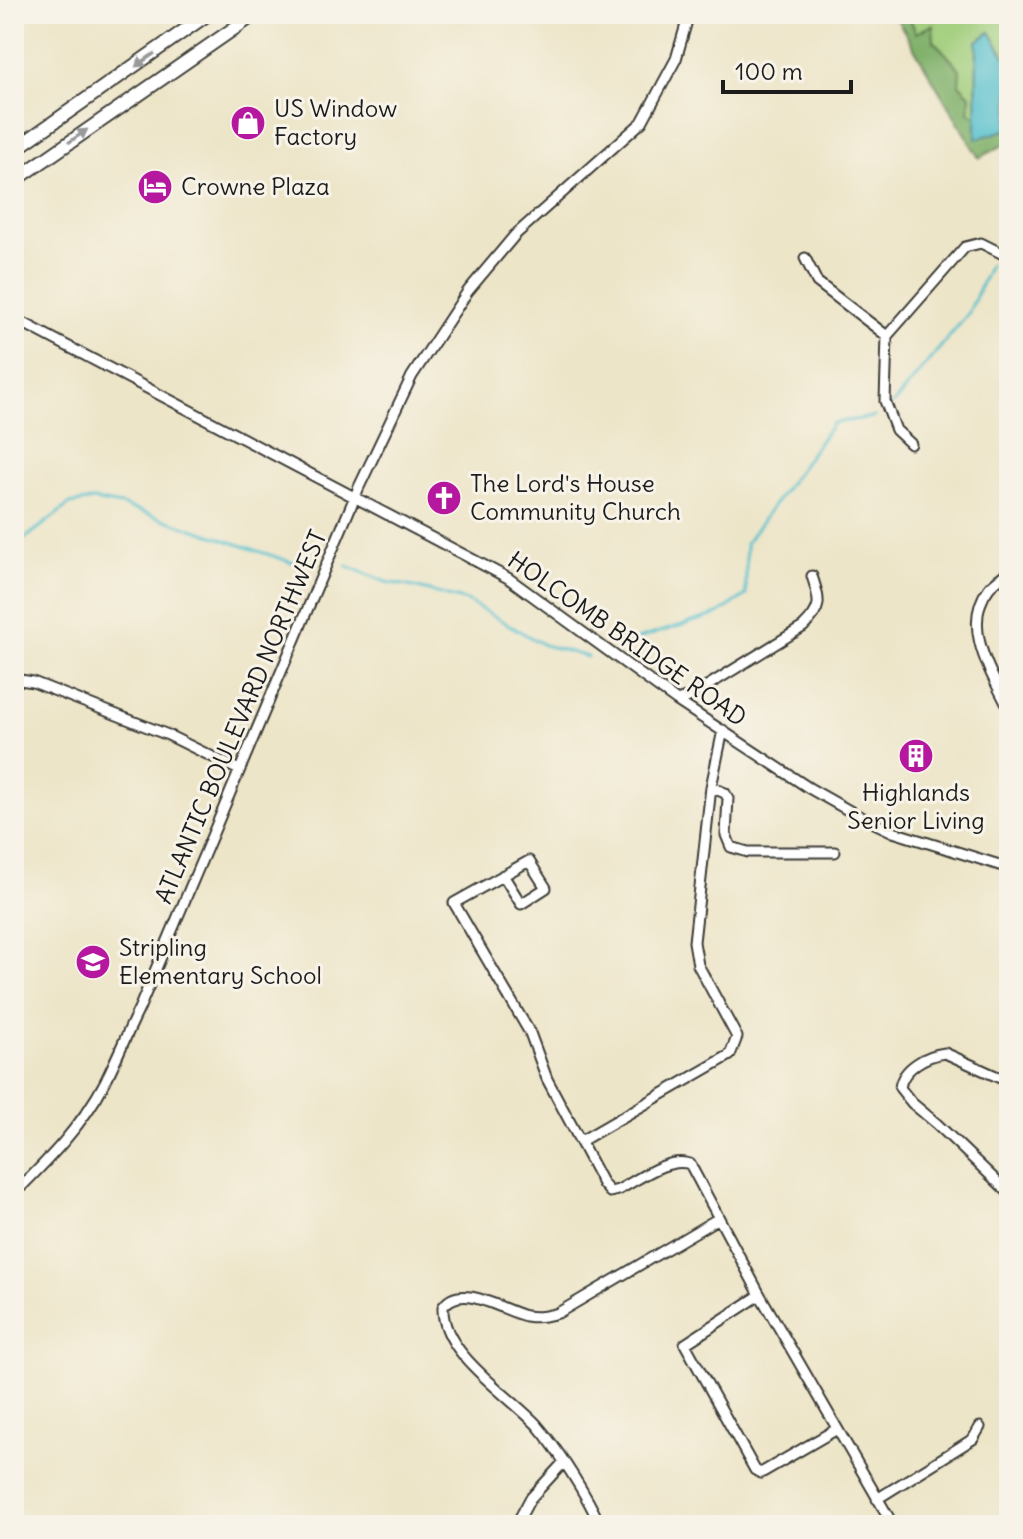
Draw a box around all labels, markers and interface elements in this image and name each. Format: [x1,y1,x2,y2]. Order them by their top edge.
scale bar [723,44,851,94]
one-way arrow [134,52,155,67]
text: 100 m [735,56,803,86]
place label: US Window Factory [274,93,397,151]
shop icon: US Window Factory [229,104,267,142]
one-way arrow [68,129,89,144]
hotel icon: Crowne Plaza [136,168,174,206]
place label: Crowne Plaza [181,171,330,201]
place label: The Lord's House Community Church [470,468,681,526]
church icon: The Lord's House Community Church [425,479,463,517]
street label: ATLANTIC BOULEVARD NORTHWEST [148,525,333,908]
street label: HOLCOMB BRIDGE ROAD [502,544,753,732]
building icon: Highlands Senior Living [897,737,935,775]
place label: Highlands Senior Living [847,777,985,835]
place label: Stripling Elementary School [119,932,322,990]
school or university icon: Stripling Elementary School [74,943,112,981]

